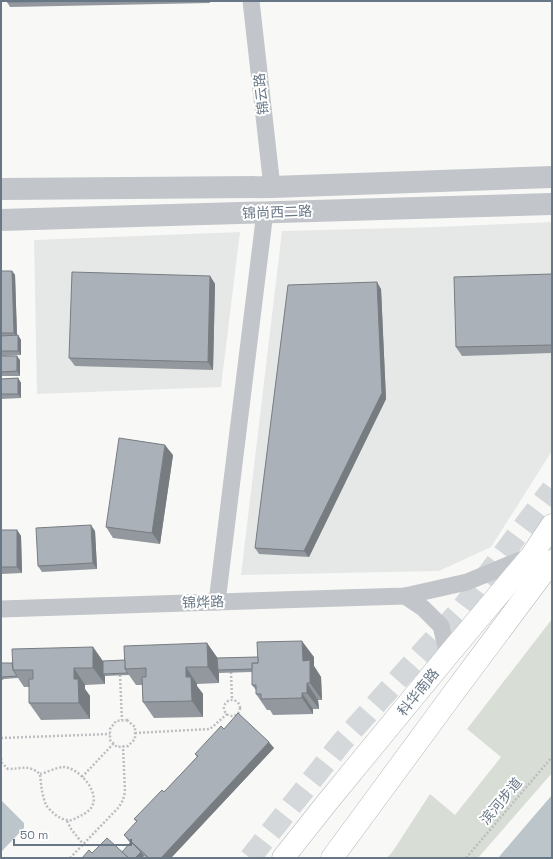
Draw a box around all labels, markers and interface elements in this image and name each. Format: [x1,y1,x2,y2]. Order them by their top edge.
street label: 锦云路 [250,72,272,116]
street label: 锦尚西二路 [242,202,312,222]
street label: 锦烨路 [182,592,224,612]
street label: 科华南路 [393,665,443,719]
street label: 滨河步道 [476,774,526,828]
scale bar [14,821,131,847]
text: 50 m [20,827,48,843]

